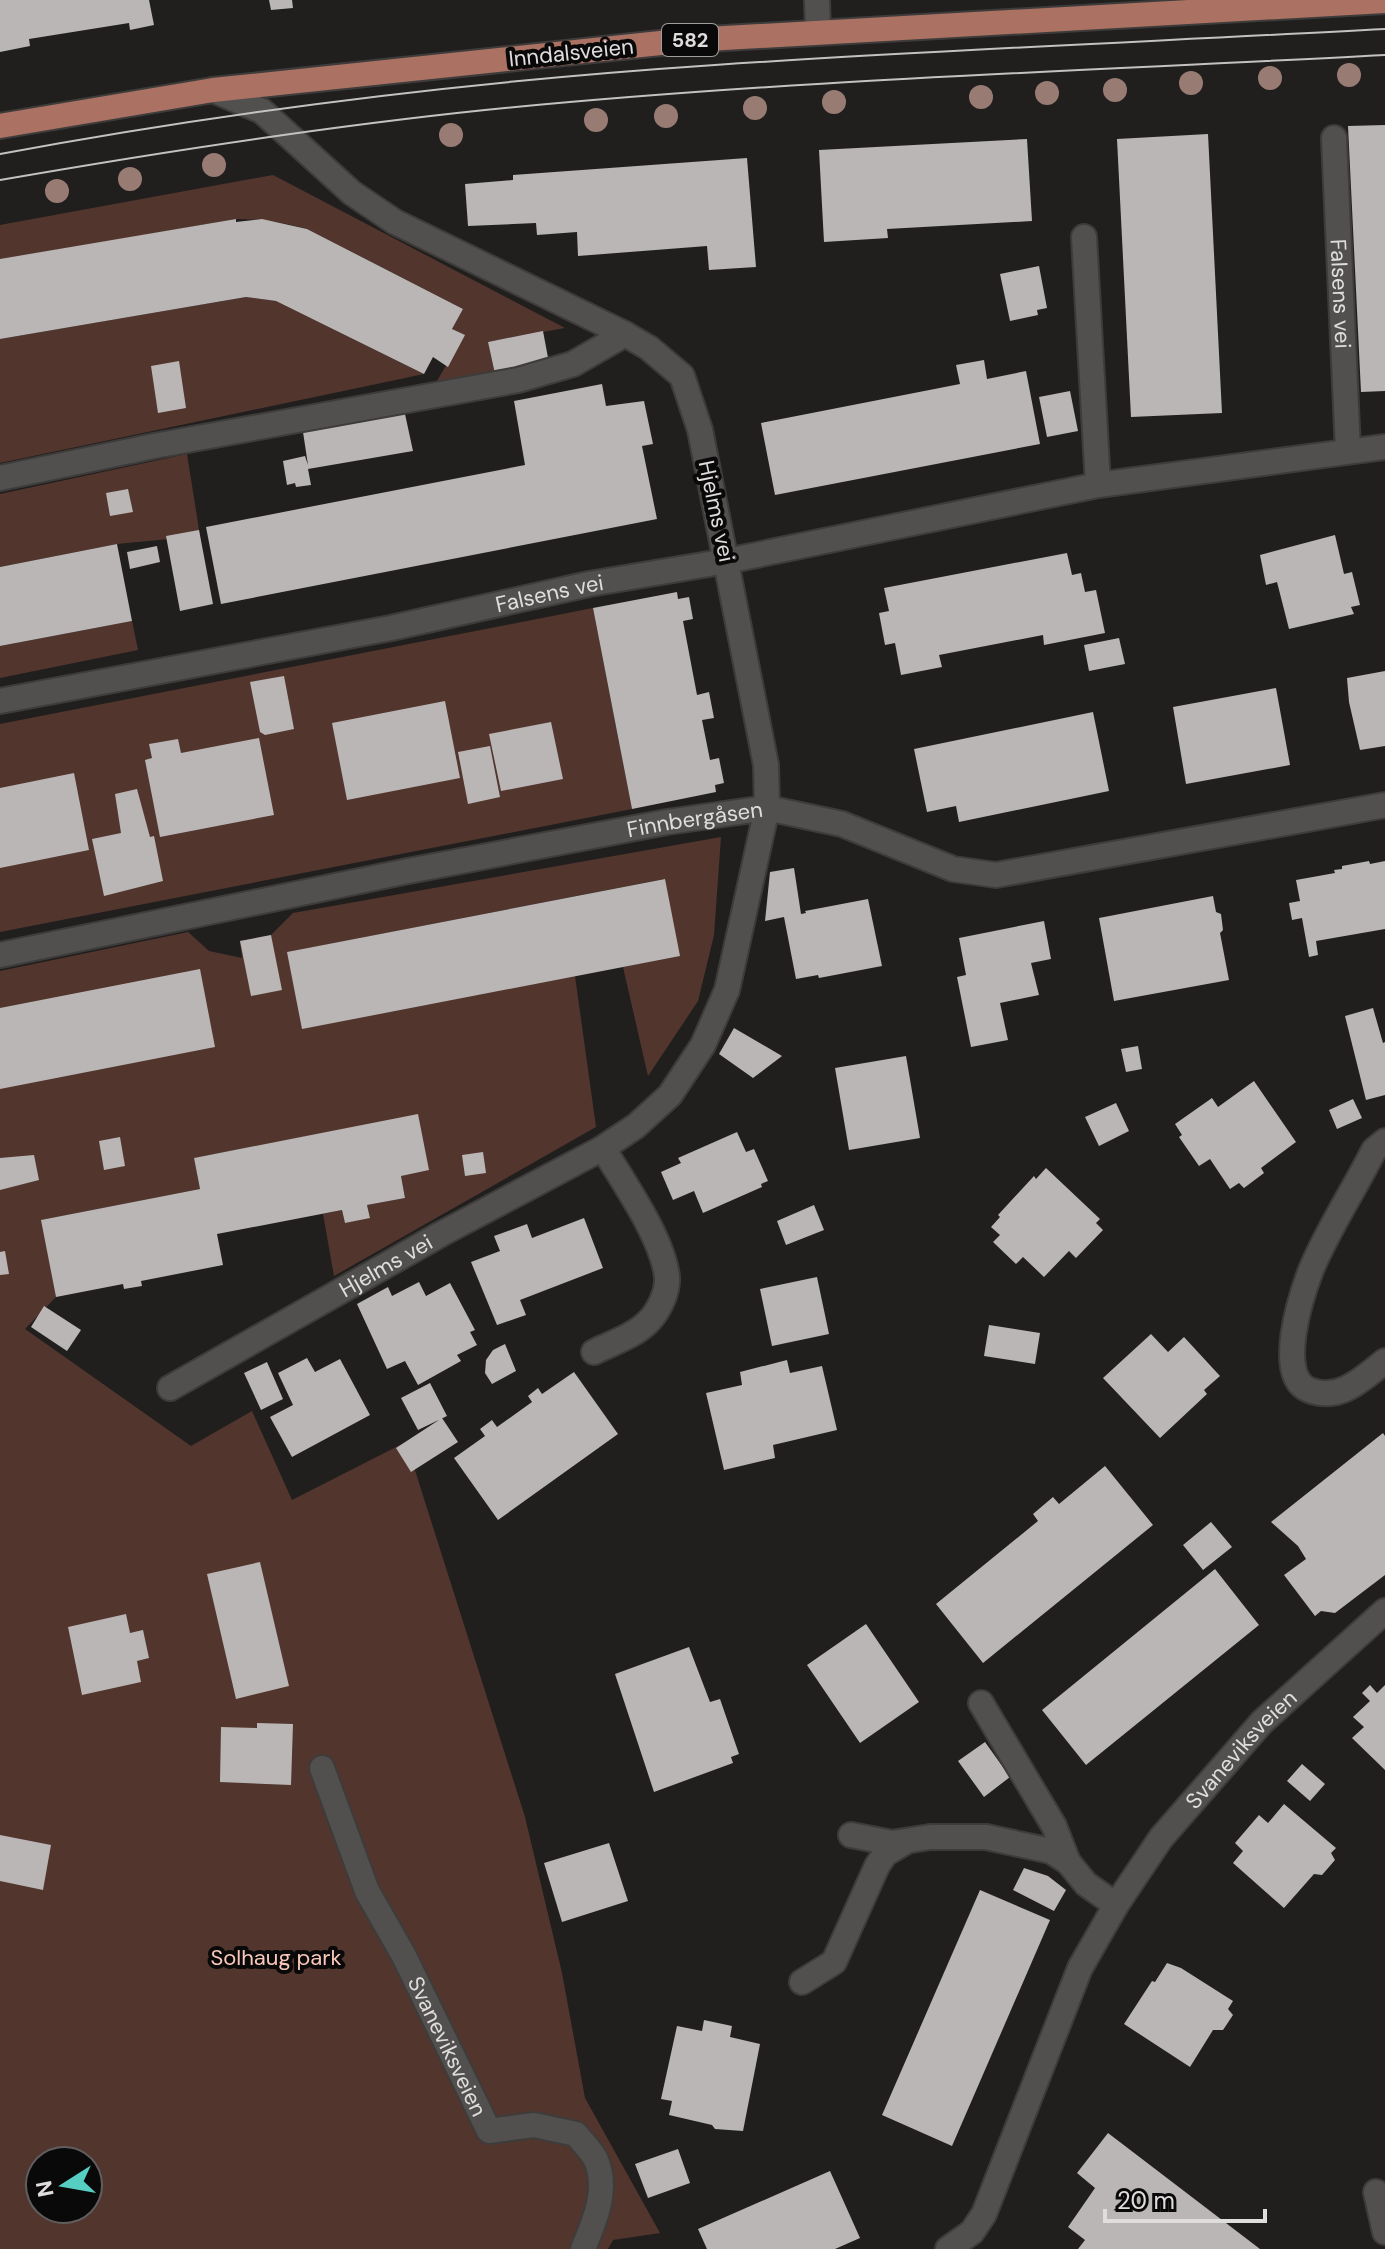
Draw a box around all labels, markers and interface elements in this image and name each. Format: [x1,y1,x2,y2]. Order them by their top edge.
road number: 582 [662,24,718,56]
street label: Inndalsveien [507,32,635,73]
street label: Falsens vei [1324,238,1357,349]
street label: Hjelms vei [692,458,741,565]
street label: Falsens vei [493,568,606,619]
street label: Finnbergåsen [624,795,764,844]
street label: Hjelms vei [334,1228,438,1304]
street label: Svaneviksveien [1179,1684,1303,1815]
park label: Solhaug park [210,1943,342,1972]
street label: Svaneviksveien [401,1972,494,2121]
north arrow [24,2145,104,2225]
scale bar [1105,2173,1265,2223]
text: N [29,2178,61,2199]
text: 20 m [1117,2185,1175,2216]

